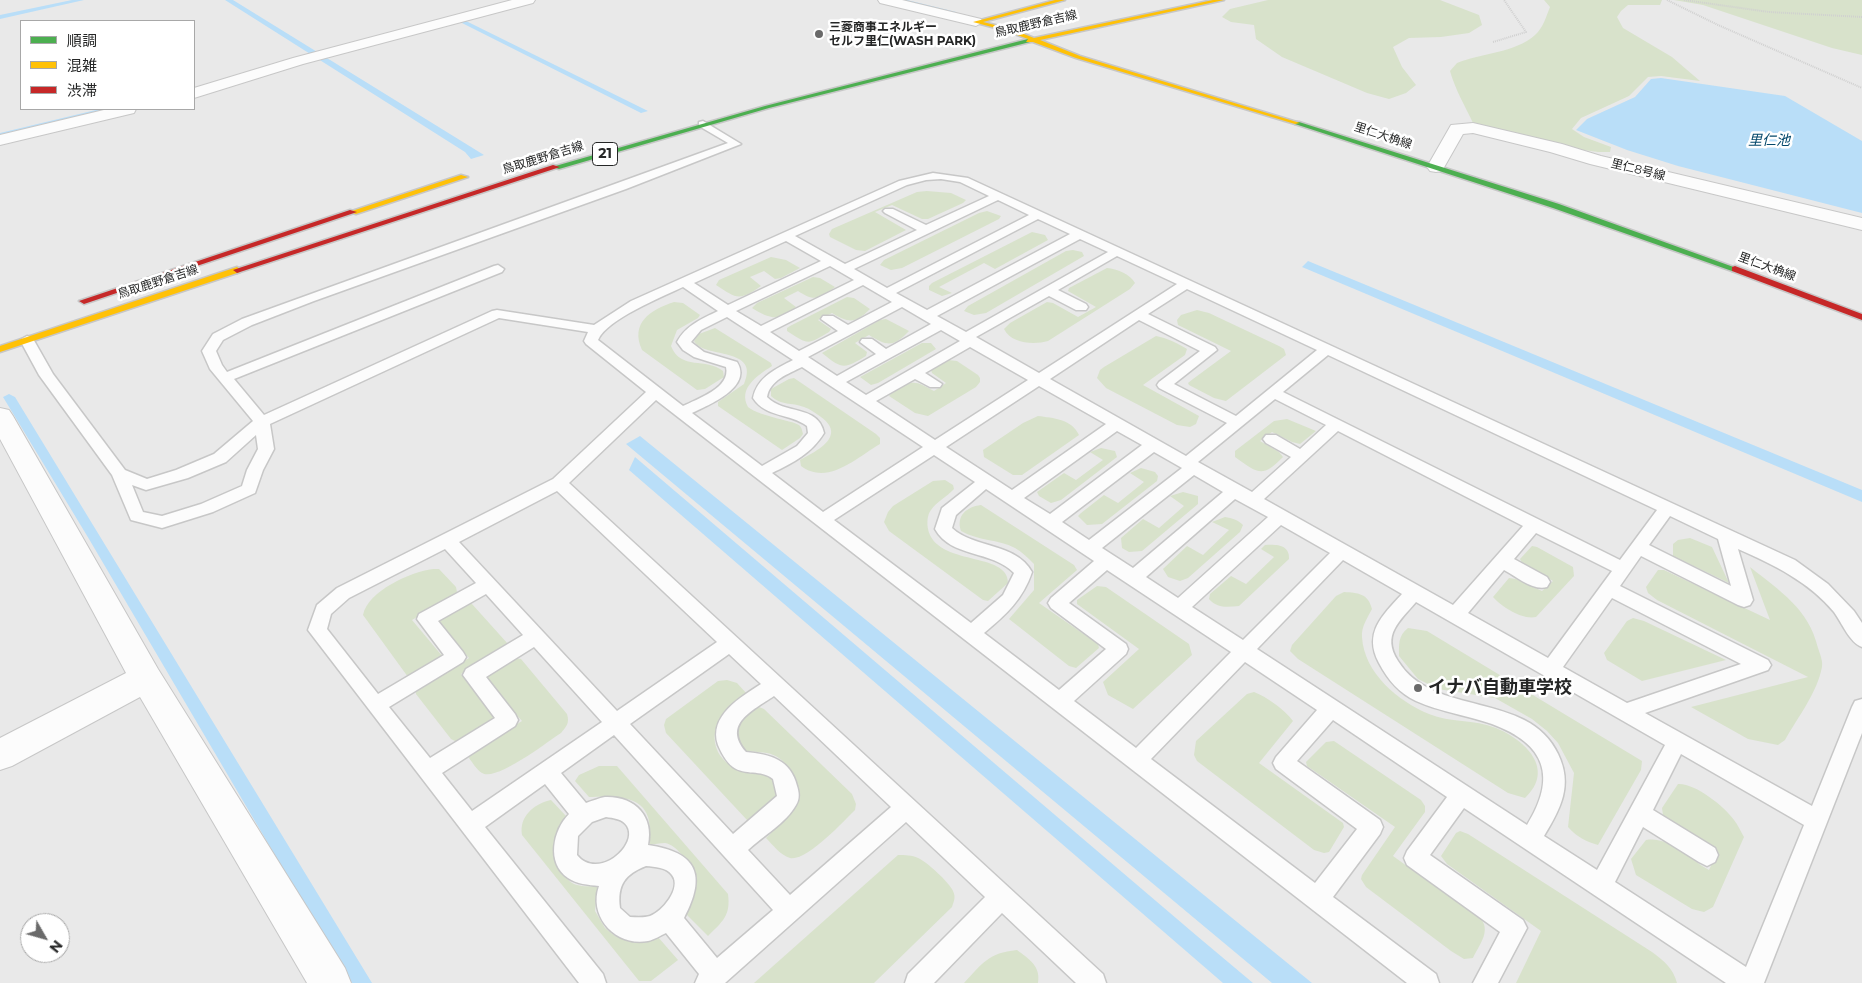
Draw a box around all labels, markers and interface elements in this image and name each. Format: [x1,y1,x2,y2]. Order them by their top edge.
street label: 鳥取鹿野倉吉線 [993,8,1079,40]
legend [20,20,195,110]
place label: 三菱商事エネルギー セルフ里仁(WASH PARK) [829,20,976,48]
marker: 三菱商事エネルギー セルフ里仁(WASH PARK) [813,28,825,40]
text: 順調 [67,31,97,50]
text: 混雑 [67,56,97,75]
text: 渋滞 [67,81,97,100]
street label: 里仁大桷線 [1352,120,1414,152]
water label: 里仁池 [1748,133,1790,149]
street label: 鳥取鹿野倉吉線 [501,139,585,177]
road number: 21 [592,142,618,166]
street label: 里仁8号線 [1609,156,1667,184]
street label: 里仁大桷線 [1736,250,1798,284]
street label: 鳥取鹿野倉吉線 [116,262,200,302]
place label: イナバ自動車学校 [1428,677,1572,699]
marker: イナバ自動車学校 [1412,682,1424,694]
north arrow [20,913,70,963]
text: N [45,937,67,957]

